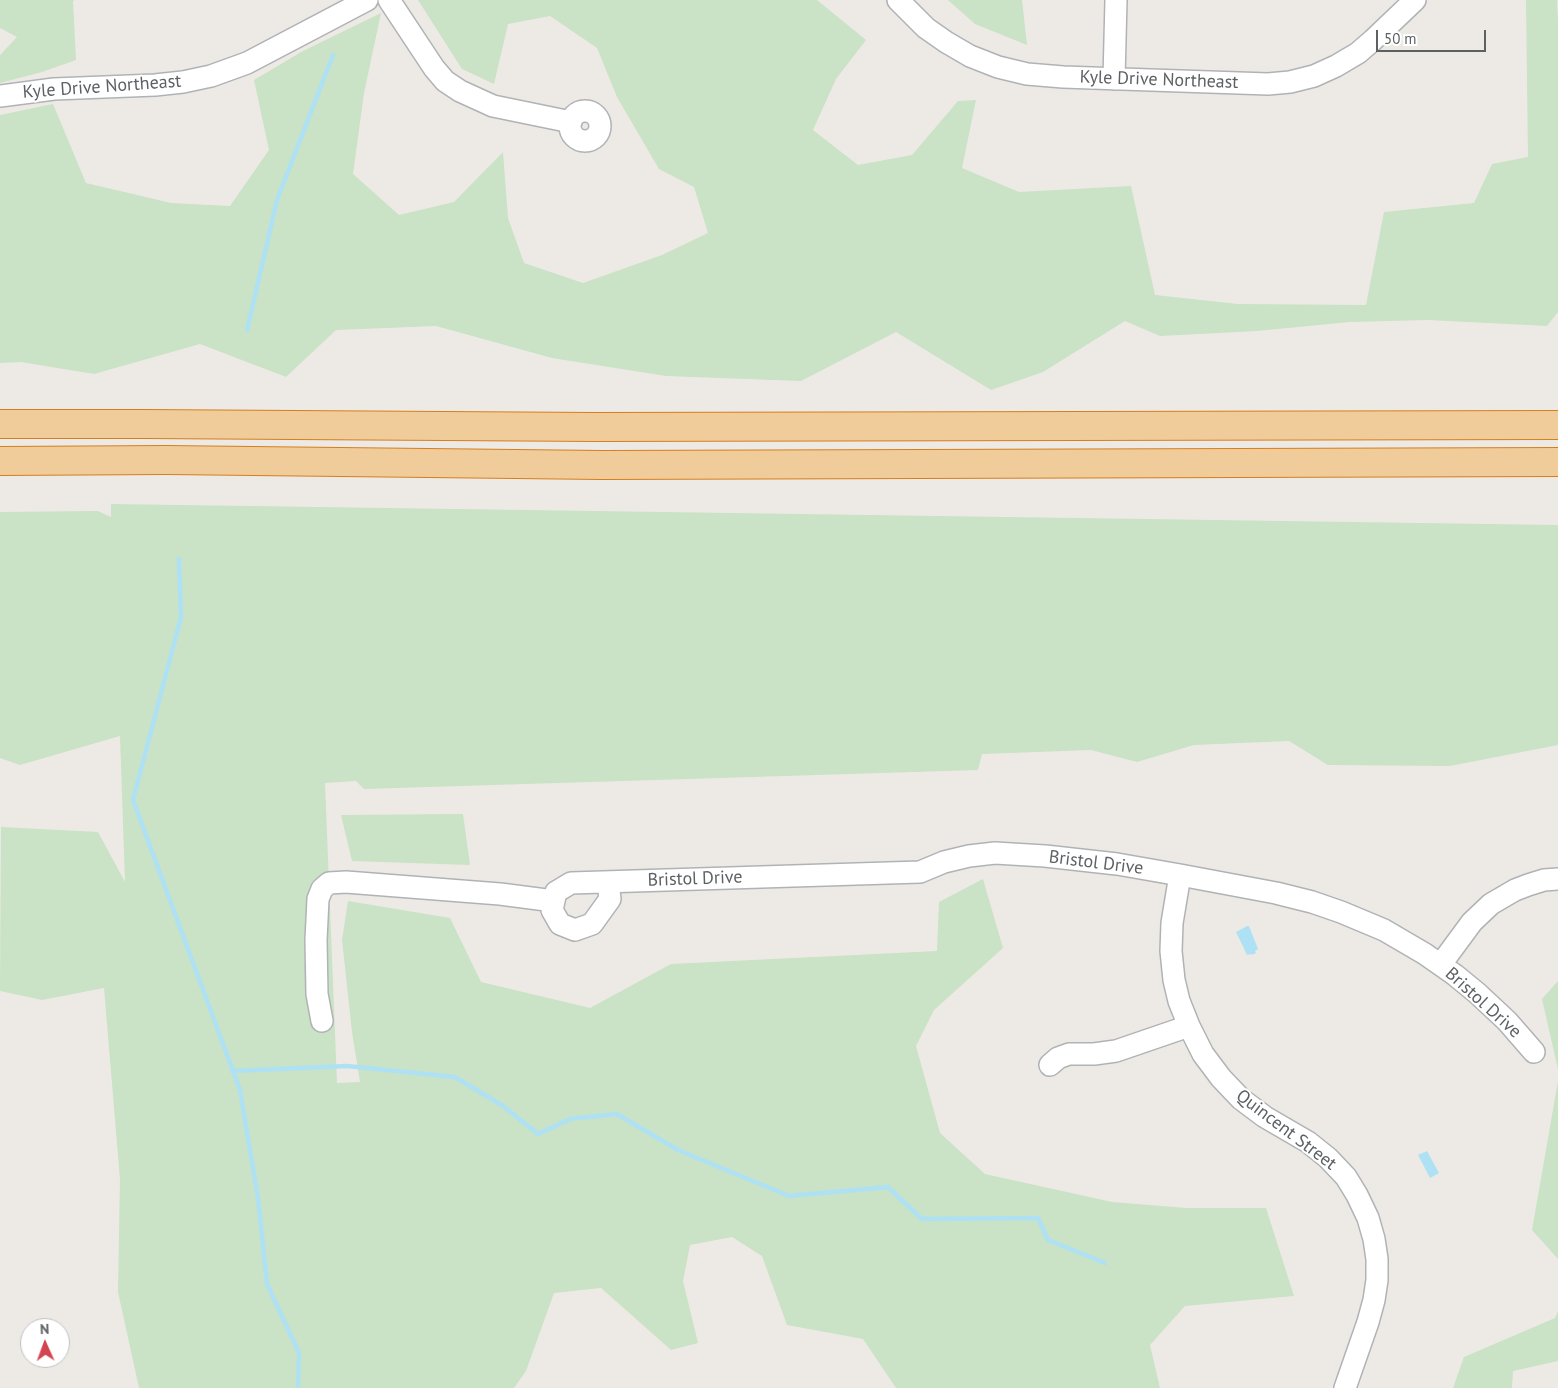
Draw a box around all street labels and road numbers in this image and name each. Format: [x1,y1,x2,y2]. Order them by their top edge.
street label: Kyle Drive Northeast [1079,66,1239,94]
street label: Kyle Drive Northeast [22,71,182,103]
street label: Bristol Drive [1048,846,1144,880]
street label: Bristol Drive [647,867,743,891]
street label: Bristol Drive [1440,963,1526,1043]
street label: Quincent Street [1231,1085,1341,1175]

